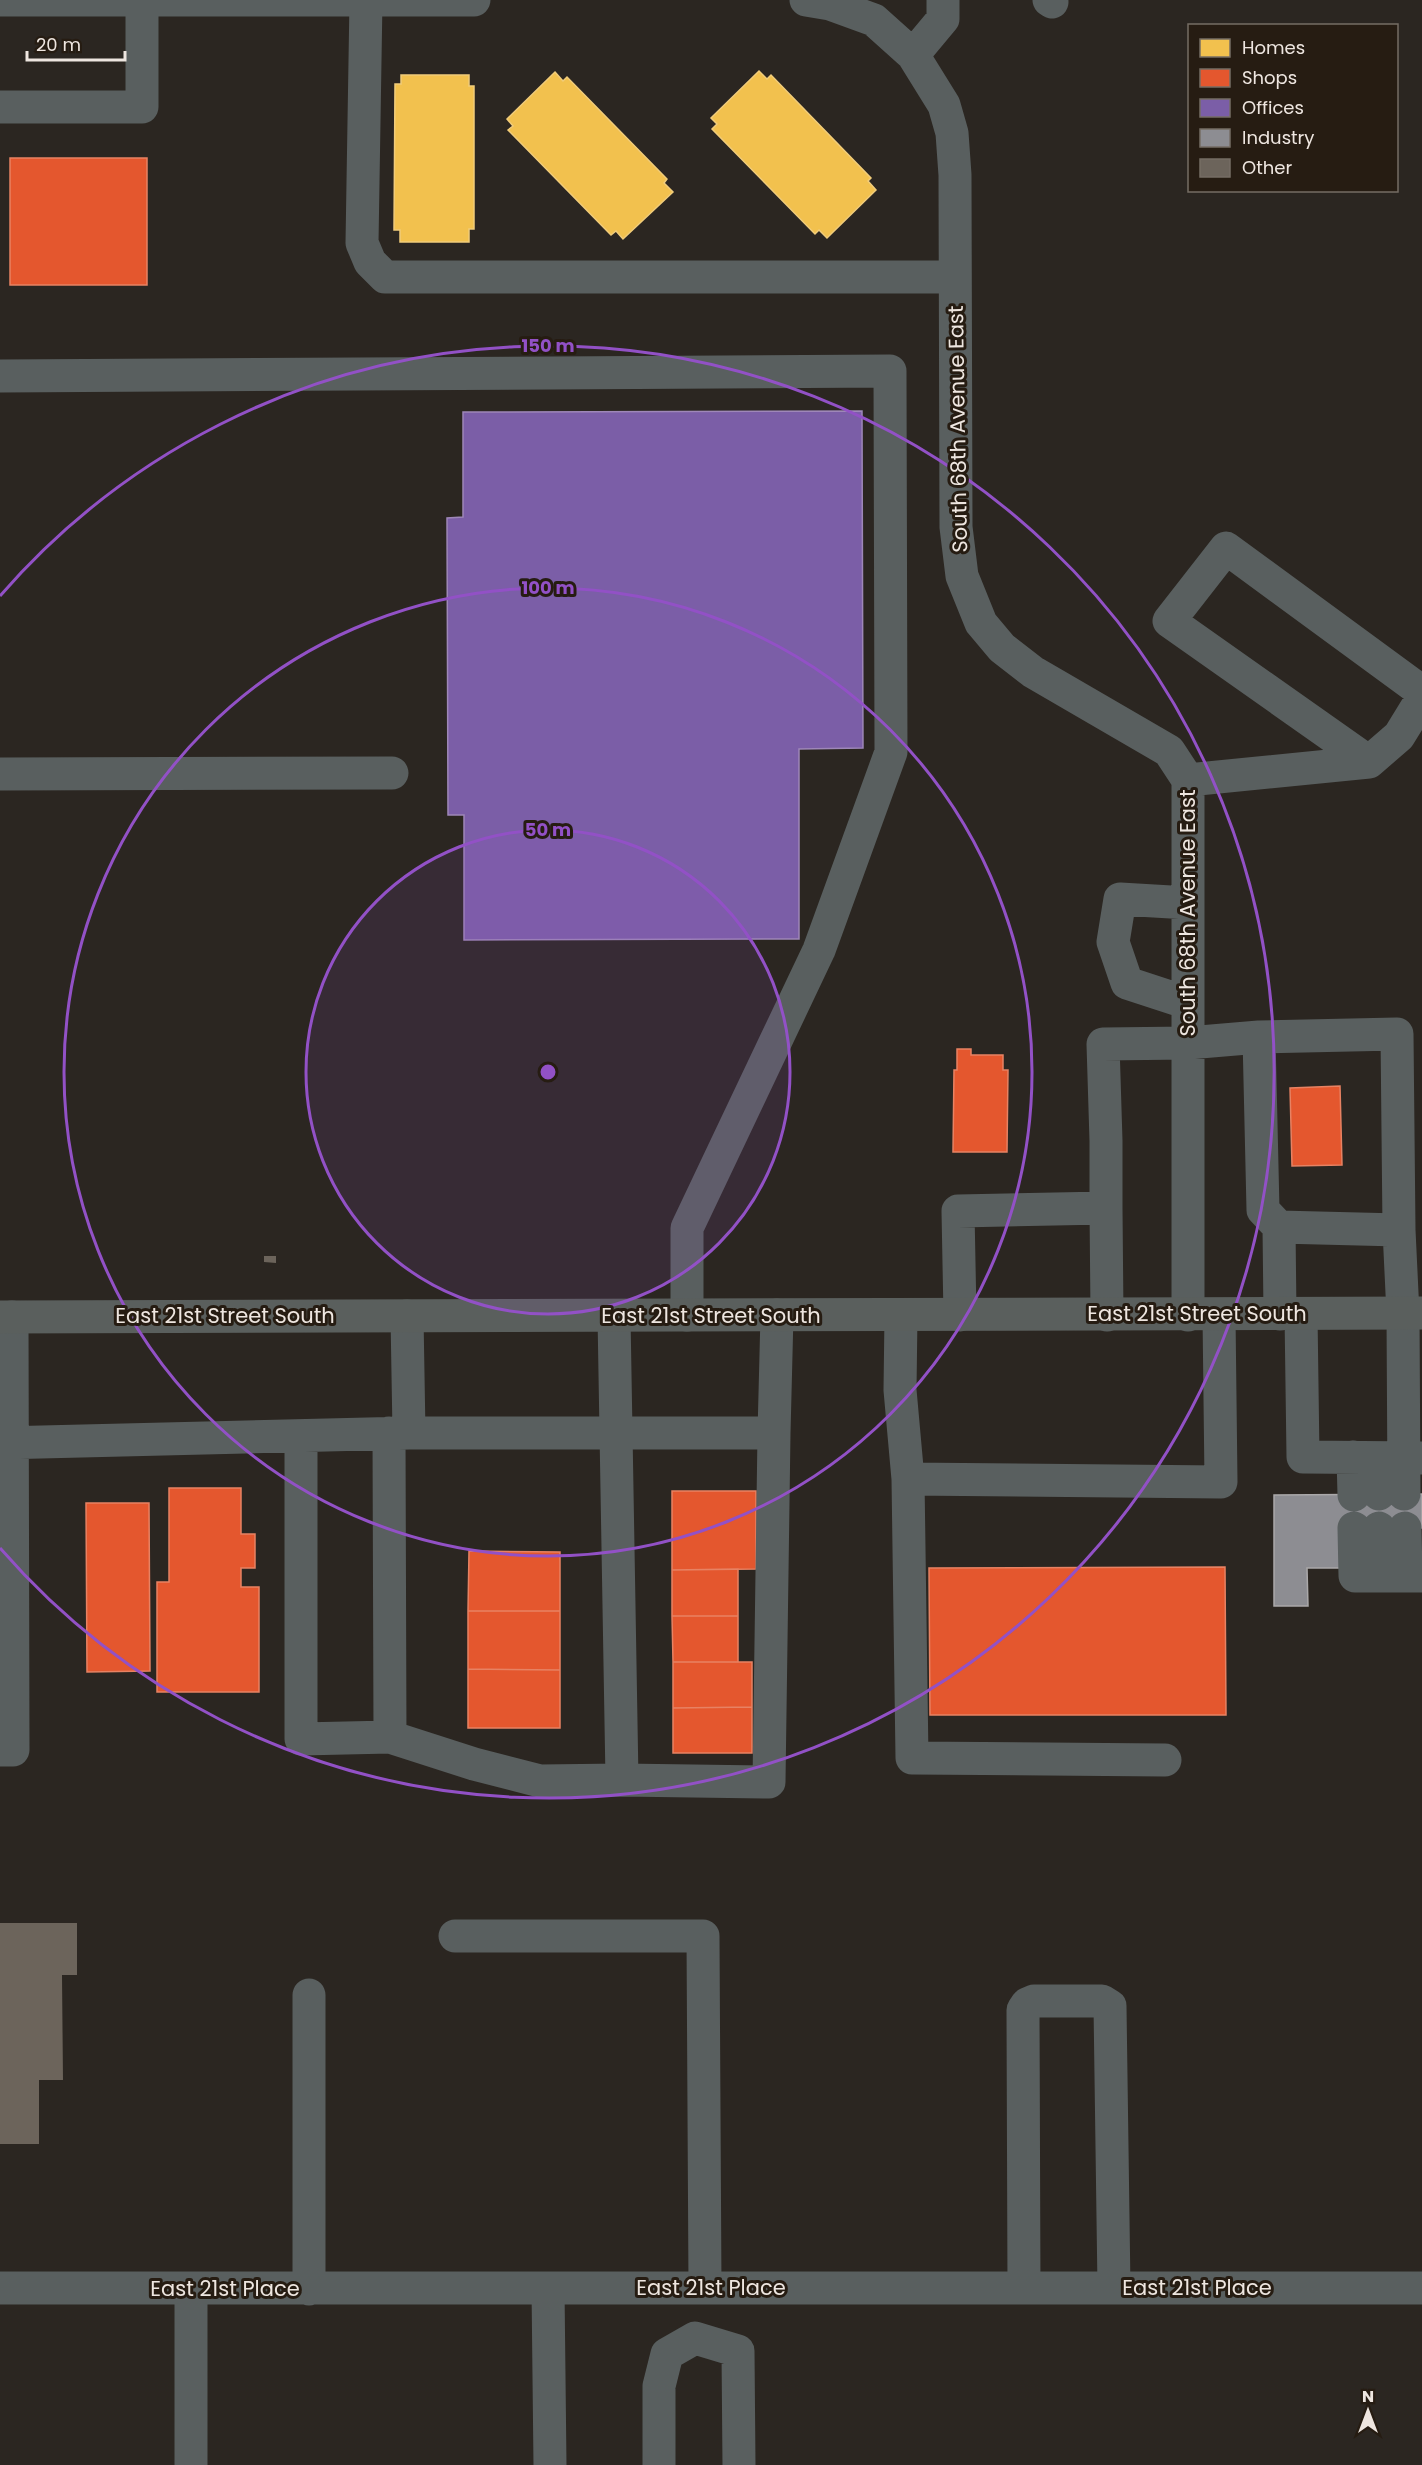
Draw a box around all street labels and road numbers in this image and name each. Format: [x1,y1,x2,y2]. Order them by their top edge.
street label: South 68th Avenue East [941,305,974,553]
street label: South 68th Avenue East [1173,789,1202,1037]
street label: East 21st Street South [1087,1299,1307,1328]
street label: East 21st Street South [115,1301,335,1330]
street label: East 21st Street South [601,1301,821,1330]
street label: East 21st Place [636,2273,786,2302]
street label: East 21st Place [1122,2273,1272,2302]
street label: East 21st Place [150,2274,300,2303]

